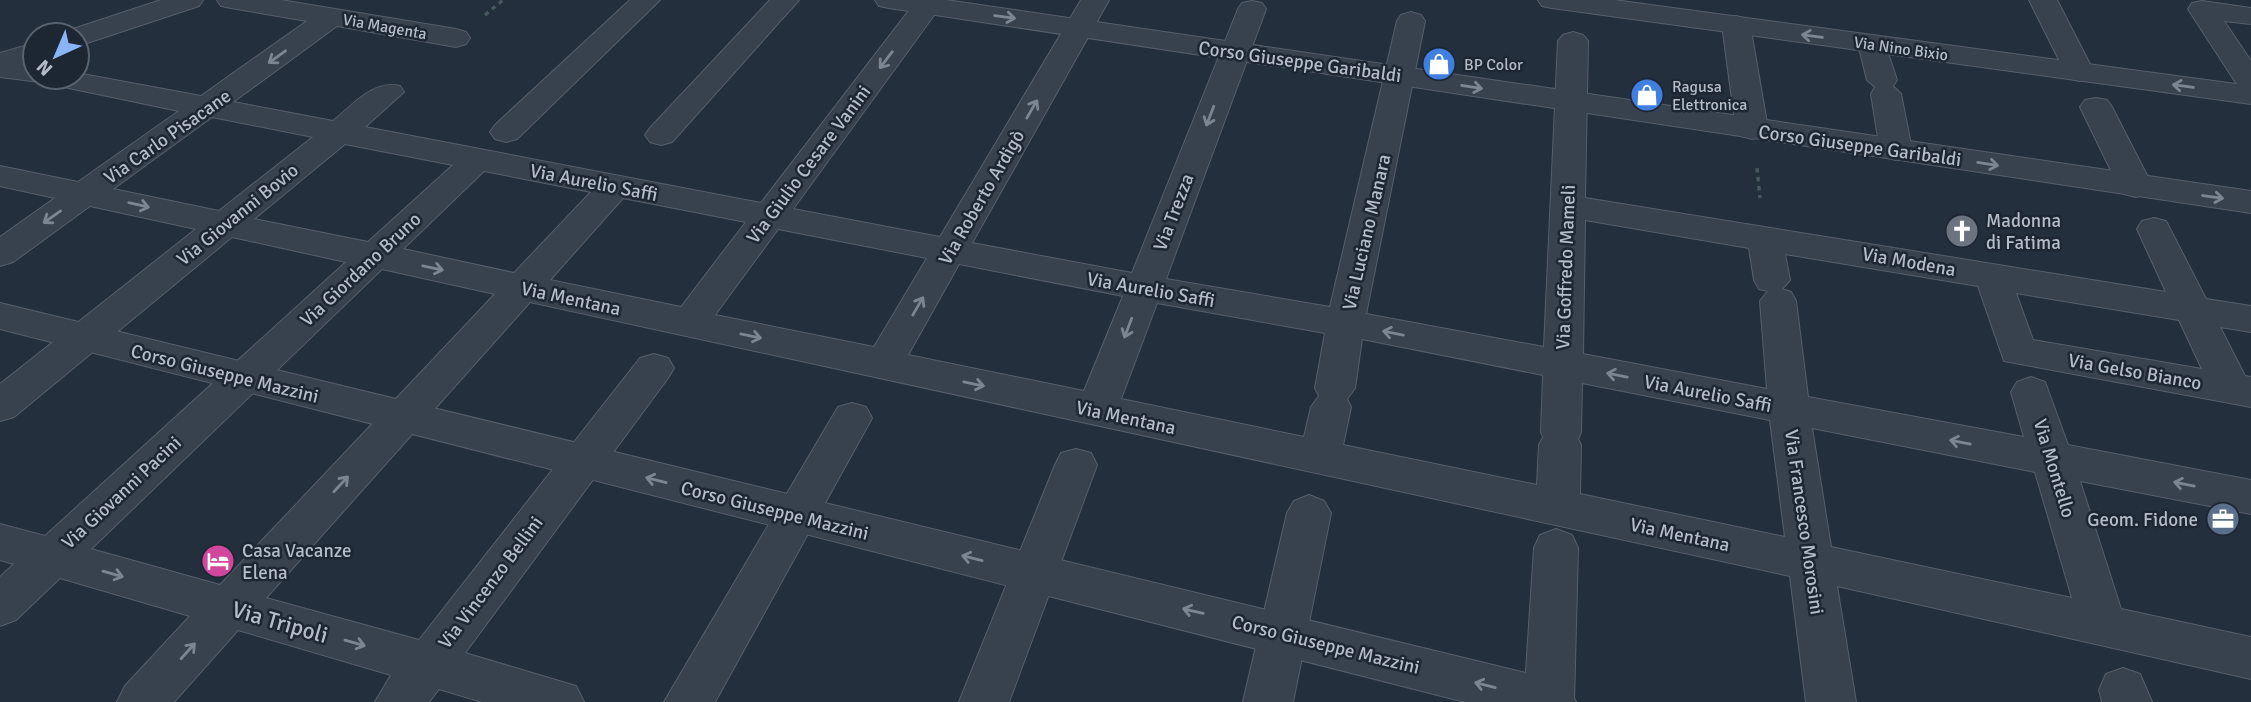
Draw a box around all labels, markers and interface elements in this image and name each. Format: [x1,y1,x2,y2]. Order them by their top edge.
street label: Via Magenta [341,10,428,44]
one-way arrow [993,11,1015,24]
north arrow [21,21,91,91]
one-way arrow [1801,29,1824,42]
street label: Via Nino Bixio [1852,32,1949,65]
street label: Corso Giuseppe Garibaldi [1197,36,1403,88]
shop icon: BP Color [1420,45,1458,83]
one-way arrow [268,50,287,64]
one-way arrow [879,50,893,69]
text: N [32,54,58,81]
place label: BP Color [1464,55,1523,75]
shop icon: Ragusa Elettronica [1628,76,1666,114]
place label: Ragusa Elettronica [1672,77,1747,115]
one-way arrow [2173,79,2195,92]
street label: Via Giulio Cesare Vanini [741,81,876,249]
one-way arrow [1460,81,1483,94]
street label: Via Carlo Pisacane [99,84,236,190]
one-way arrow [1026,99,1039,120]
one-way arrow [1203,104,1216,126]
street label: Corso Giuseppe Garibaldi [1757,120,1963,172]
street label: Via Roberto Ardigò [934,126,1030,269]
street label: Via Luciano Manara [1337,152,1397,313]
street label: Via Giovanni Bovio [172,158,304,271]
one-way arrow [1976,158,1999,171]
street label: Via Aurelio Saffi [528,159,660,207]
street label: Via Trezza [1148,170,1200,254]
street label: Via Goffredo Mameli [1551,184,1581,350]
one-way arrow [2201,191,2224,204]
one-way arrow [127,199,150,212]
street label: Via Giordano Bruno [295,207,426,332]
place label: Madonna di Fatima [1986,209,2061,255]
one-way arrow [43,210,62,224]
church icon: Madonna di Fatima [1943,212,1981,250]
street label: Via Modena [1860,242,1958,282]
one-way arrow [421,262,444,276]
street label: Via Aurelio Saffi [1085,267,1217,313]
street label: Via Mentana [519,277,623,321]
one-way arrow [911,296,925,316]
one-way arrow [1121,316,1134,338]
one-way arrow [1382,325,1405,339]
one-way arrow [739,330,762,344]
street label: Corso Giuseppe Mazzini [128,339,321,409]
street label: Via Gelso Bianco [2066,348,2203,396]
one-way arrow [1606,368,1629,382]
street label: Via Aurelio Saffi [1642,370,1774,418]
one-way arrow [962,378,985,392]
street label: Via Mentana [1074,396,1178,440]
street label: Via Montello [2028,416,2080,521]
street label: Via Francesco Morosini [1779,428,1829,616]
street label: Via Giovanni Pacini [57,431,187,554]
one-way arrow [1949,435,1972,448]
one-way arrow [645,473,667,486]
one-way arrow [333,476,350,493]
street label: Corso Giuseppe Mazzini [678,476,871,546]
one-way arrow [2173,477,2196,491]
office icon: Geom. Fidone [2204,500,2242,538]
place label: Geom. Fidone [2087,508,2198,532]
street label: Via Vincenzo Bellini [433,512,548,654]
street label: Via Mentana [1628,513,1732,557]
place label: Casa Vacanze Elena [242,539,352,585]
hotel icon: Casa Vacanze Elena [199,542,237,580]
one-way arrow [961,551,984,564]
one-way arrow [102,568,124,581]
street label: Via Tripoli [229,595,331,650]
one-way arrow [1182,604,1205,617]
street label: Corso Giuseppe Mazzini [1229,610,1422,680]
one-way arrow [343,637,366,650]
one-way arrow [179,643,195,661]
one-way arrow [1474,678,1496,691]

